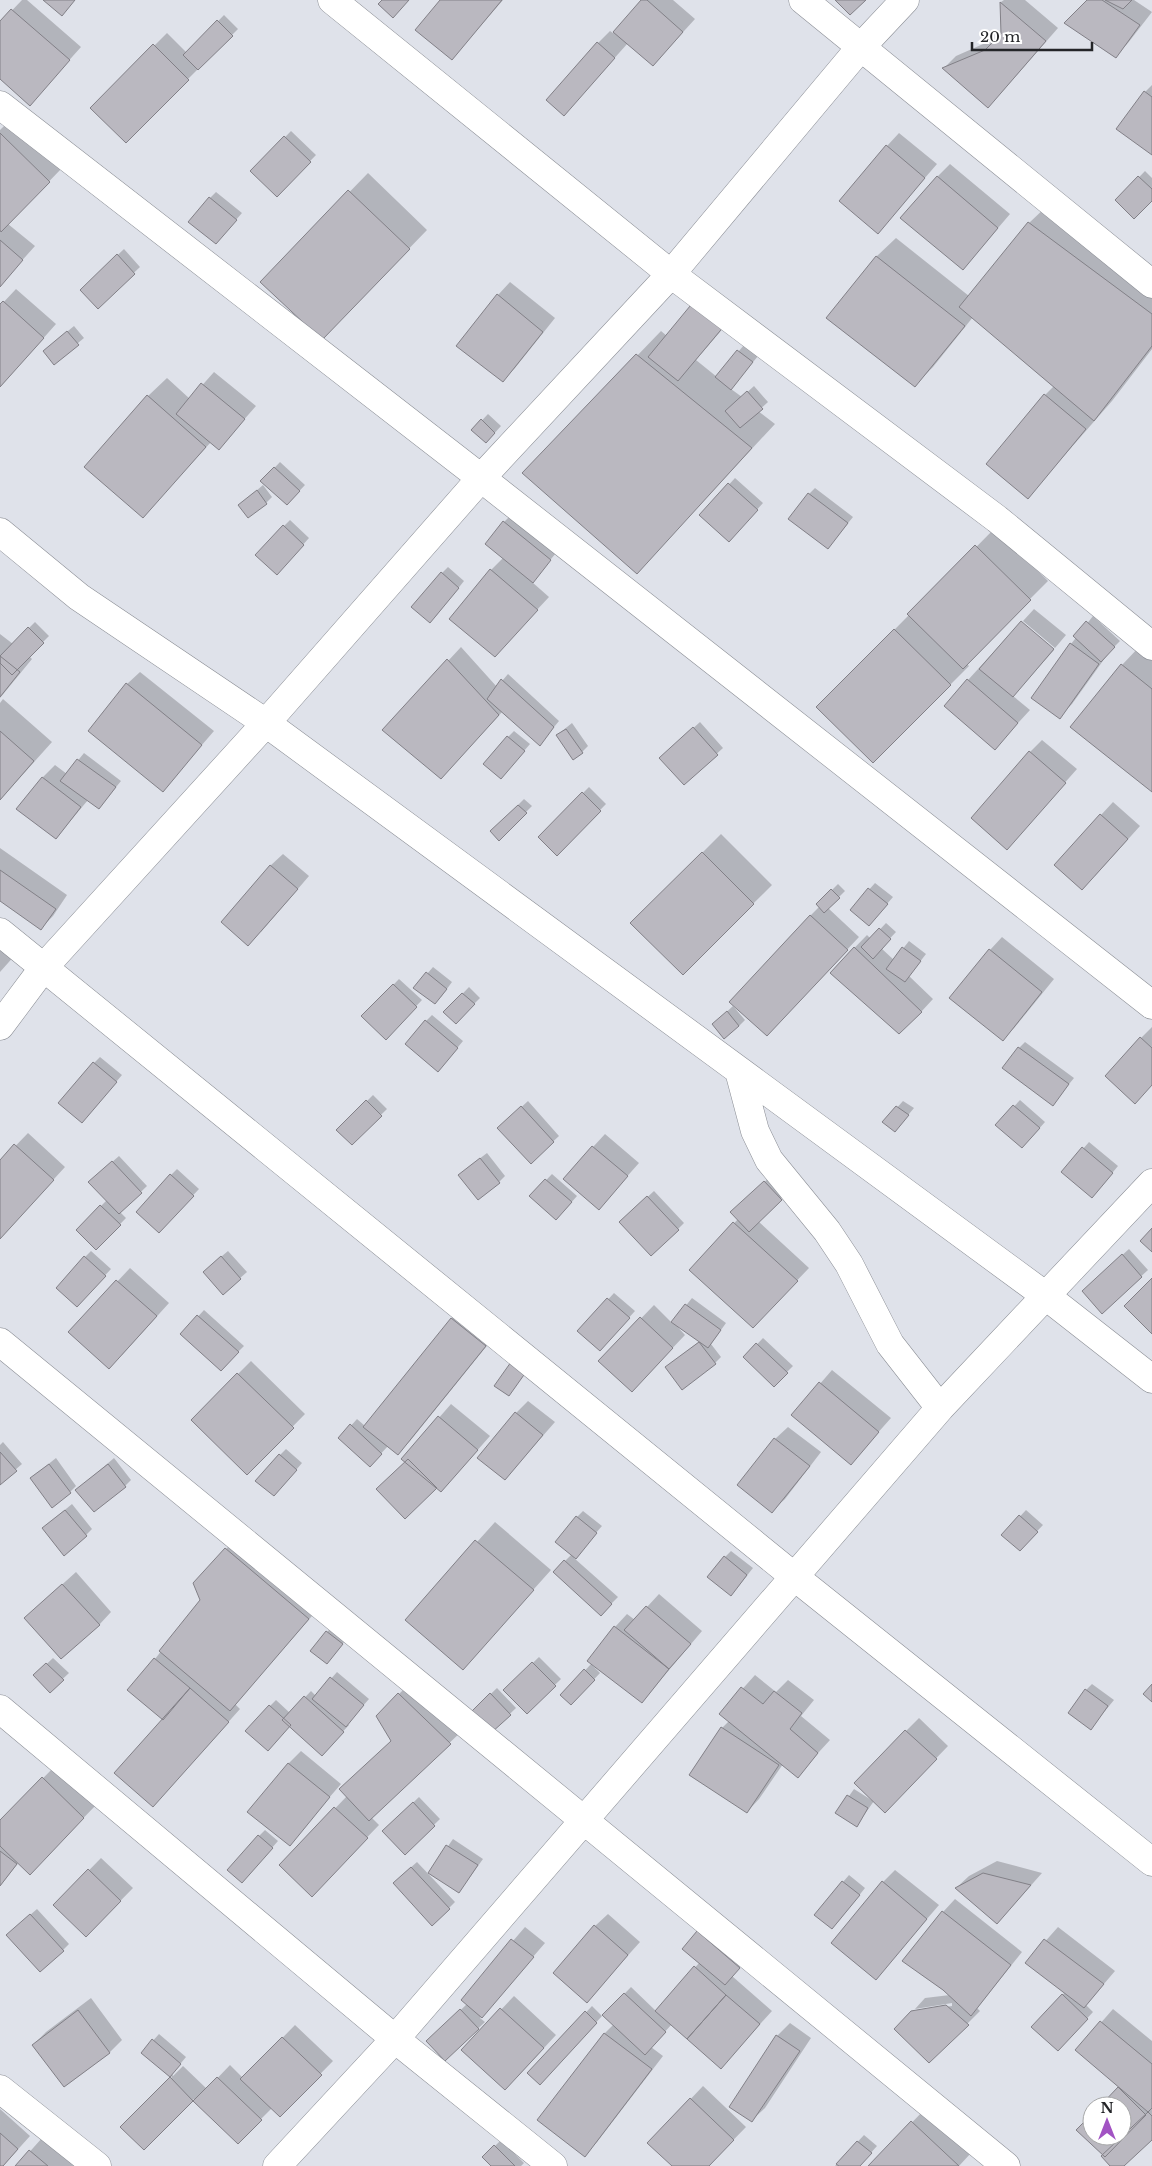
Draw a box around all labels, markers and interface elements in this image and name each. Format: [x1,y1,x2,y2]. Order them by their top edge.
scale bar [972,20,1092,52]
text: 20 m [980,27,1020,46]
north arrow [1082,2096,1132,2146]
text: N [1100,2099,1114,2117]

